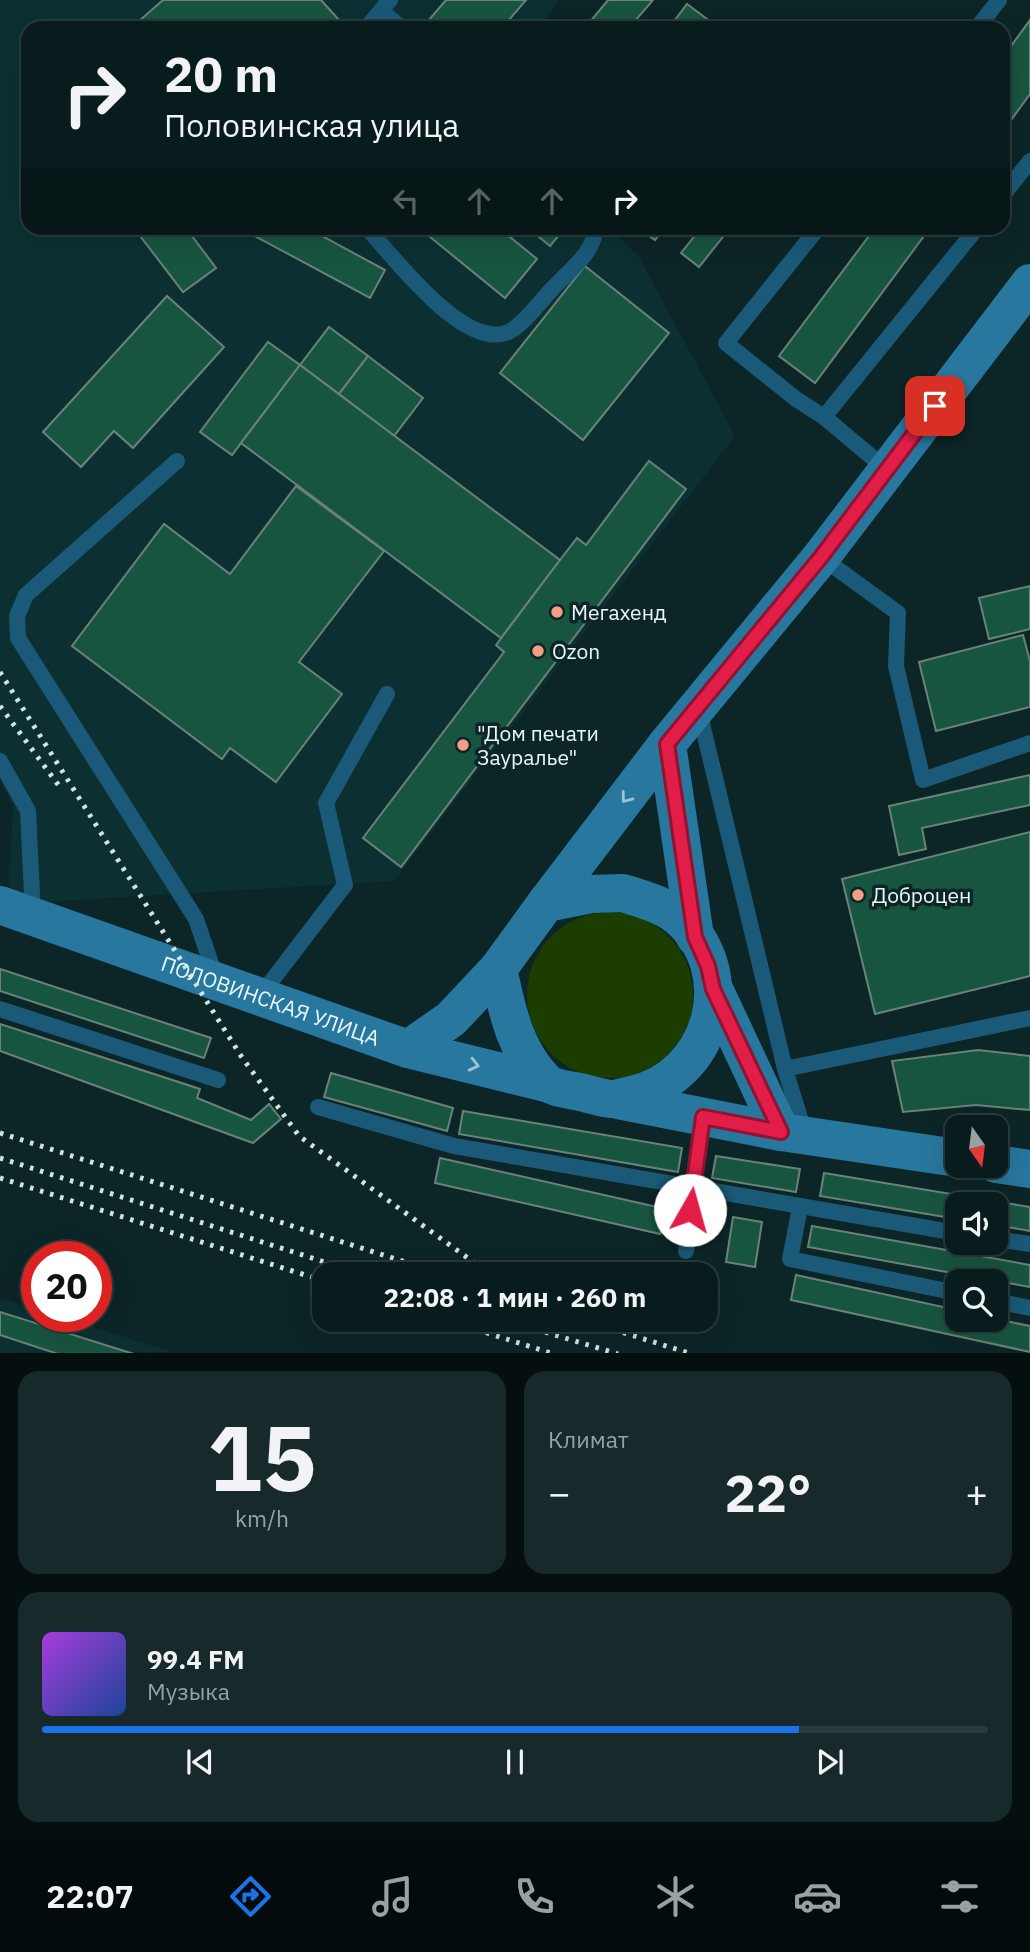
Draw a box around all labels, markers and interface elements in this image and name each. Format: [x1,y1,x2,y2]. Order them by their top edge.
text: 20 m [164,42,278,105]
icon: right [49,49,140,140]
text: Половинская улица [164,104,459,146]
icon: left [387,182,425,220]
icon: ahead [460,182,498,220]
icon: ahead [533,182,571,220]
icon: right [606,182,644,220]
pin [905,376,965,436]
icon: arrive [916,387,954,425]
place label: Мегахенд [571,598,667,626]
marker: Мегахенд [549,604,565,620]
place label: Ozon [552,637,600,665]
marker: Ozon [530,643,546,659]
place label: "Дом печати Зауралье" [477,719,599,771]
marker: "Дом печати Зауралье" [455,737,471,753]
one-way arrow [621,791,634,803]
place label: Доброцен [872,881,971,909]
marker: Доброцен [850,887,866,903]
street label: ПОЛОВИНСКАЯ УЛИЦА [158,949,384,1052]
one-way arrow [468,1057,480,1072]
north arrow [945,1115,1008,1178]
map controls [945,1115,1008,1332]
position arrow [653,1173,727,1247]
button: sound [945,1192,1008,1255]
speed limit sign: 20 [21,1241,112,1332]
button: search [945,1269,1008,1332]
text: 22:08 · 1 мин · 260 m [384,1280,646,1314]
text: 15 [207,1398,317,1516]
text: Климат [548,1424,629,1454]
text: 22° [725,1459,811,1526]
text: − [548,1468,571,1517]
text: + [965,1468,988,1517]
text: km/h [235,1503,289,1533]
text: 99.4 FM [147,1642,245,1676]
text: Музыка [147,1676,230,1706]
icon: previous [181,1743,219,1781]
icon: pause [496,1743,534,1781]
icon: next [811,1743,849,1781]
icon: directions [226,1872,275,1921]
icon: music [368,1872,417,1921]
icon: phone [510,1872,559,1921]
icon: climate [651,1872,700,1921]
icon: car [793,1872,842,1921]
icon: filters [935,1872,984,1921]
text: 22:07 [46,1875,134,1917]

